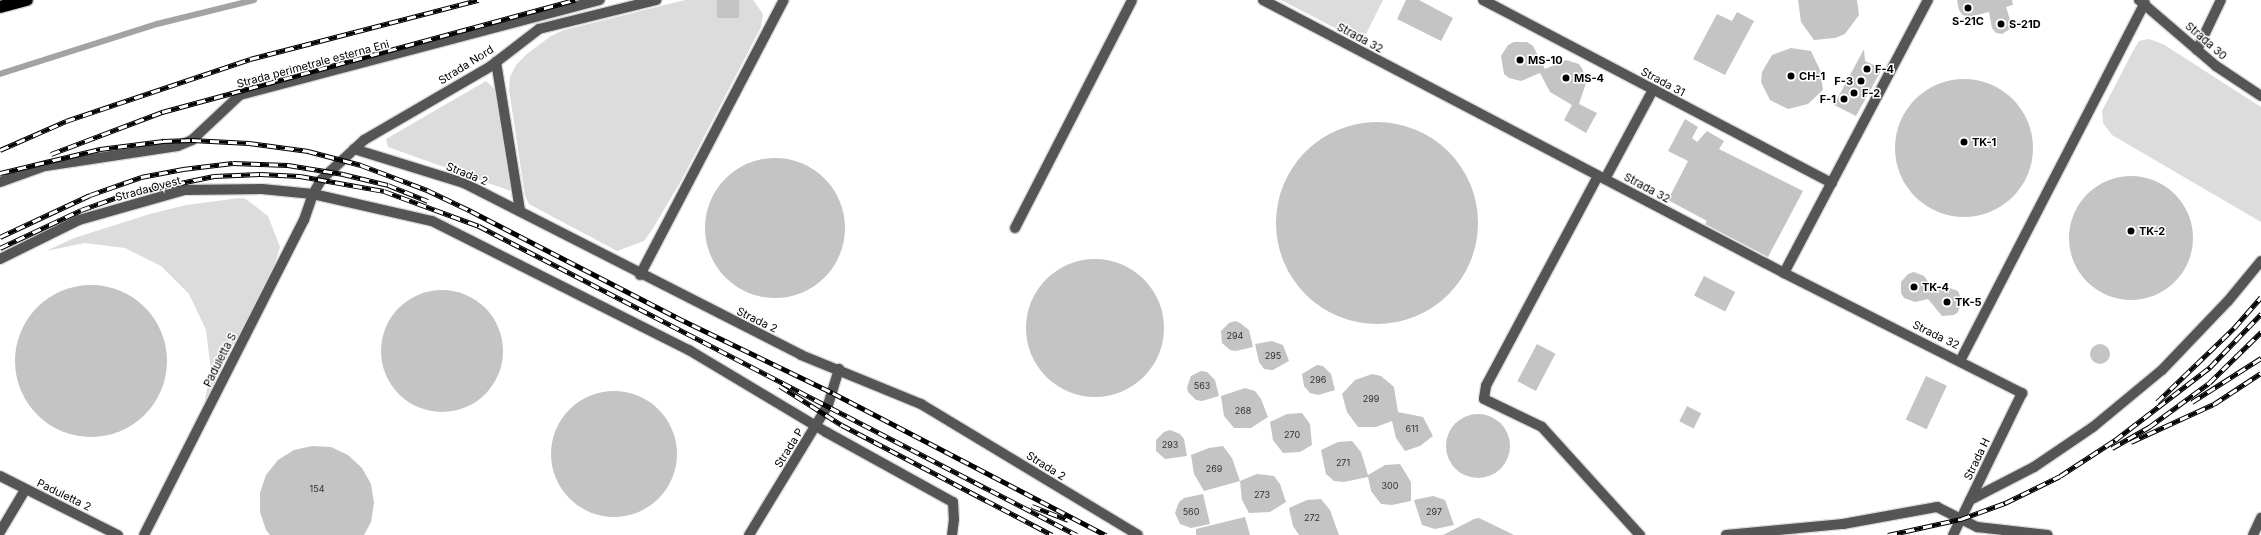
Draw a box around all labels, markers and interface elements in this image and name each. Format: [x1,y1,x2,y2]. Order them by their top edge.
marker: S-21C [1963,3,1973,13]
place label: S-21C [1952,14,1984,28]
place label: S-21D [2009,17,2041,31]
marker: S-21D [1996,19,2006,29]
street label: Strada 30 [2183,19,2229,63]
street label: Strada 32 [1335,20,1385,56]
street label: Strada perimetrale esterna Eni [235,37,391,91]
street label: Strada Nord [436,43,496,87]
place label: MS-10 [1528,53,1563,67]
marker: MS-10 [1515,55,1525,65]
place label: F-4 [1875,62,1894,76]
marker: F-4 [1862,64,1872,74]
street label: Strada 31 [1639,65,1687,99]
place label: CH-1 [1799,69,1825,83]
place label: MS-4 [1574,71,1604,85]
marker: CH-1 [1786,71,1796,81]
marker: MS-4 [1561,73,1571,83]
place label: F-3 [1834,74,1853,88]
marker: F-3 [1856,76,1866,86]
place label: F-2 [1862,86,1880,100]
marker: F-2 [1849,88,1859,98]
place label: F-1 [1820,92,1836,106]
marker: F-1 [1839,94,1849,104]
place label: TK-1 [1972,135,1996,149]
marker: TK-1 [1959,137,1969,147]
street label: Strada 2 [444,160,490,188]
street label: Strada 32 [1622,170,1672,206]
street label: Strada Ovest [114,174,182,204]
place label: TK-2 [2139,224,2165,238]
marker: TK-2 [2126,226,2136,236]
place label: TK-4 [1922,280,1949,294]
marker: TK-4 [1909,282,1919,292]
place label: TK-5 [1955,295,1982,309]
marker: TK-5 [1942,297,1952,307]
street label: Strada 2 [734,304,780,336]
street label: Strada 32 [1910,318,1962,352]
street label: Paduletta S [201,331,239,389]
house number: 294 [1227,331,1243,341]
house number: 295 [1265,351,1281,361]
house number: 296 [1310,375,1326,385]
house number: 563 [1194,381,1210,391]
house number: 299 [1363,394,1379,404]
house number: 268 [1235,406,1251,416]
house number: 611 [1406,424,1418,434]
street label: Strada P [772,426,806,470]
house number: 270 [1284,430,1300,440]
street label: Strada H [1961,436,1993,482]
house number: 293 [1162,440,1178,450]
street label: Strada 2 [1024,449,1068,483]
house number: 271 [1336,458,1350,468]
house number: 269 [1206,464,1222,474]
street label: Paduletta 2 [35,476,93,514]
house number: 300 [1382,481,1398,491]
house number: 154 [310,484,324,494]
house number: 273 [1254,490,1270,500]
house number: 560 [1183,507,1199,517]
house number: 297 [1426,507,1442,517]
house number: 272 [1304,513,1320,523]

